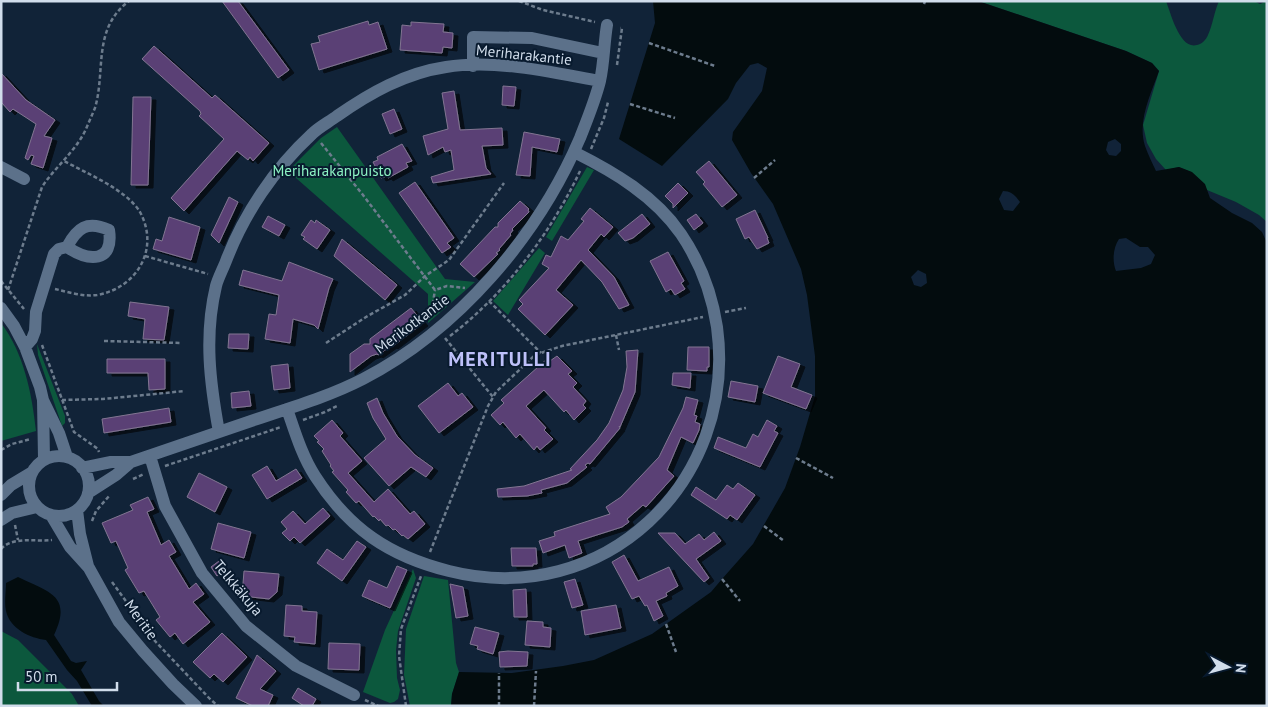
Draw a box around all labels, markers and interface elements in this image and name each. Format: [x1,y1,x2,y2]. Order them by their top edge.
street label: Meriharakantie [475,40,573,69]
park label: Meriharakanpuisto [272,161,392,180]
street label: Merikotkantie [371,289,453,358]
district label: MERITULLI [448,346,552,372]
street label: Telkkäkuja [210,556,267,619]
street label: Meritie [120,596,162,644]
north arrow [1203,642,1253,692]
scale bar [18,660,116,692]
text: N [1231,663,1250,674]
text: 50 m [25,667,58,686]

